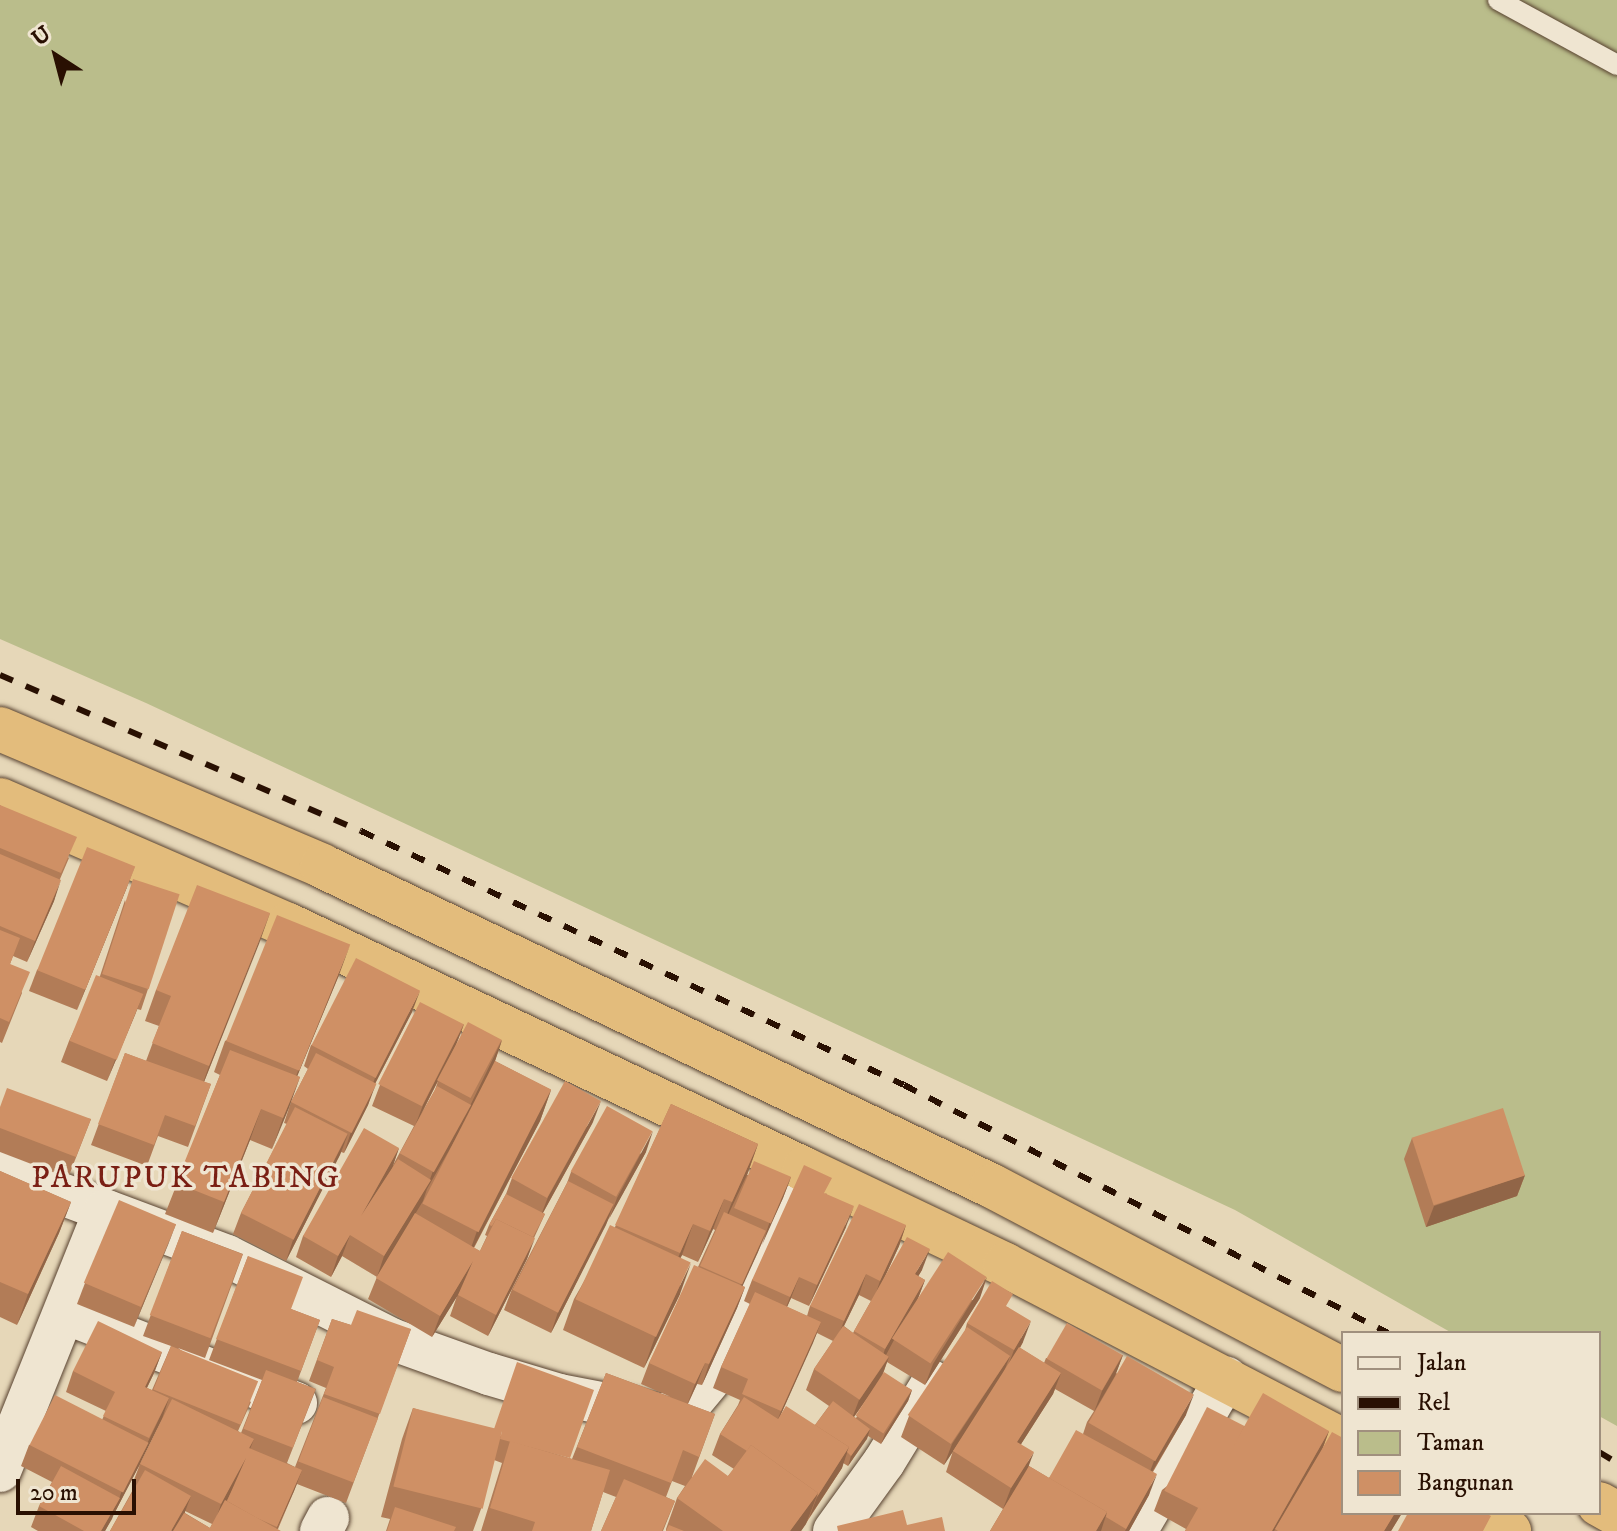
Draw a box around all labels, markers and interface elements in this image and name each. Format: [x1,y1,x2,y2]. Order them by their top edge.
north arrow [16,16,96,96]
text: U [27,20,56,52]
district label: PARUPUK TABING [31,1159,341,1197]
legend [1341,1331,1601,1515]
text: Jalan [1417,1348,1466,1378]
text: Rel [1417,1388,1450,1418]
text: Taman [1417,1428,1484,1458]
scale bar [20,1463,140,1513]
text: Bangunan [1417,1468,1513,1498]
text: 20 m [30,1478,78,1508]

